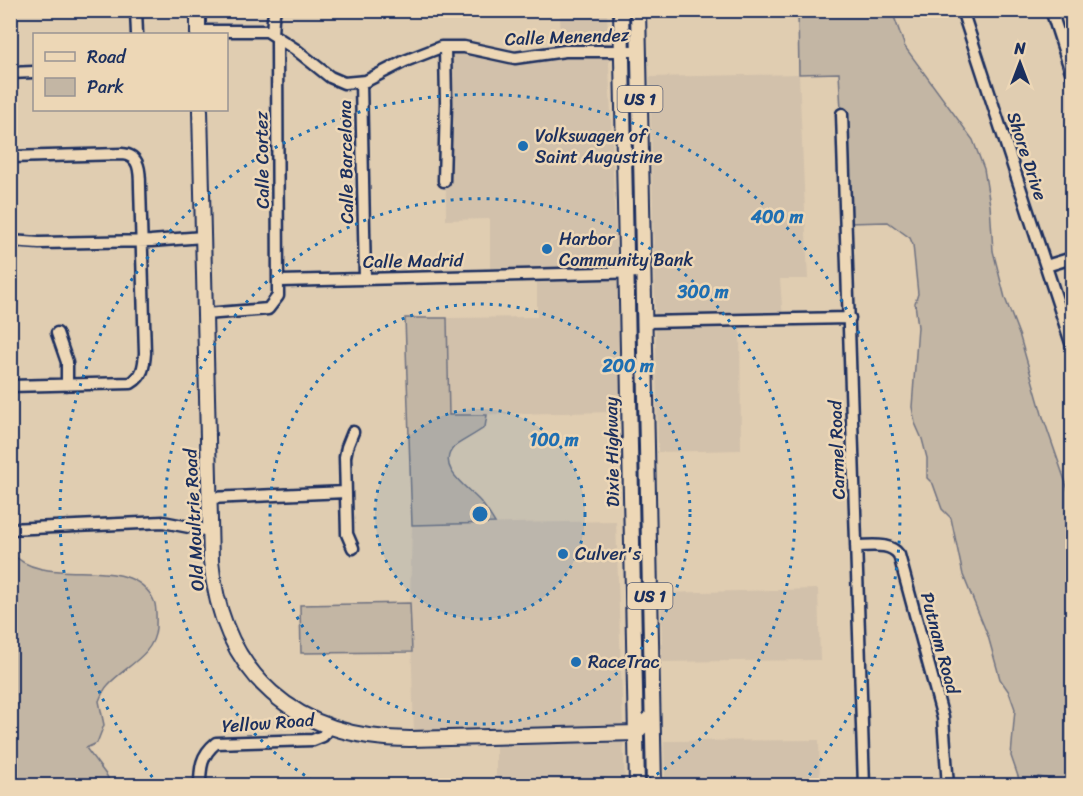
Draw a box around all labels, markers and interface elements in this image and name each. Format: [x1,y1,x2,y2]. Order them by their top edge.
street label: Calle Menendez [504,19,630,55]
legend [33,33,228,111]
north arrow [990,33,1050,93]
text: N [1013,34,1026,63]
text: Road [87,41,127,73]
text: Park [87,71,124,103]
road number: US 1 [618,86,662,112]
street label: Calle Barcelona [329,100,363,224]
street label: Shore Drive [998,107,1056,205]
street label: Calle Cortez [245,110,279,209]
place label: Volkswagen of Saint Augustine [535,120,663,173]
marker: Volkswagen of Saint Augustine [516,139,530,153]
text: 400 m [750,201,803,233]
place label: Harbor Community Bank [559,223,693,276]
marker: Harbor Community Bank [540,242,554,256]
street label: Calle Madrid [363,244,465,278]
text: 300 m [676,276,729,308]
text: 200 m [601,350,654,382]
street label: Dixie Highway [595,396,629,507]
street label: Carmel Road [819,399,855,500]
text: 100 m [530,424,579,456]
street label: Old Moultrie Road [174,447,214,592]
centre of rings [470,504,490,524]
place label: Culver's [575,538,642,570]
marker: Culver's [556,547,570,561]
road number: US 1 [628,583,672,609]
street label: Putnam Road [911,589,969,699]
place label: RaceTrac [588,646,660,678]
marker: RaceTrac [569,655,583,669]
street label: Yellow Road [221,704,317,742]

